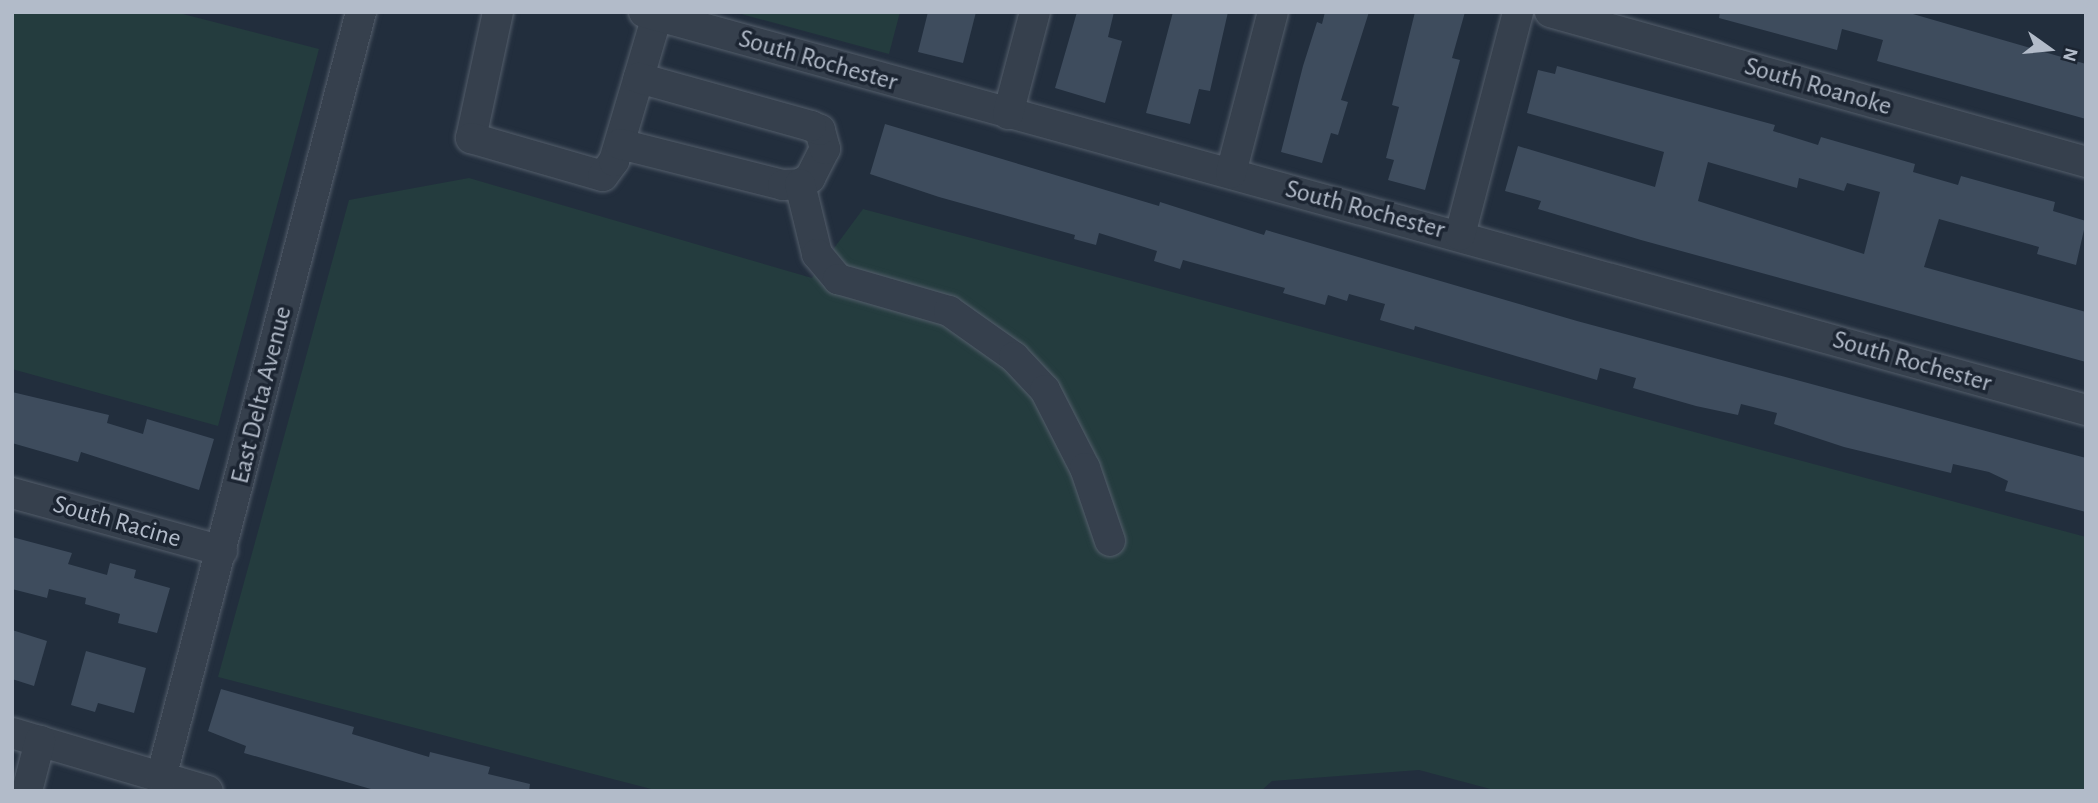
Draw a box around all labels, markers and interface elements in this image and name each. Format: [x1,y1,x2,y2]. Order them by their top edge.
north arrow [2014,14,2084,84]
street label: South Rochester [735,23,901,99]
text: N [2059,46,2081,63]
street label: South Roanoke [1741,51,1895,123]
street label: South Rochester [1282,174,1448,246]
street label: East Delta Avenue [225,303,299,487]
street label: South Rochester [1829,324,1995,400]
street label: South Racine [50,489,184,555]

